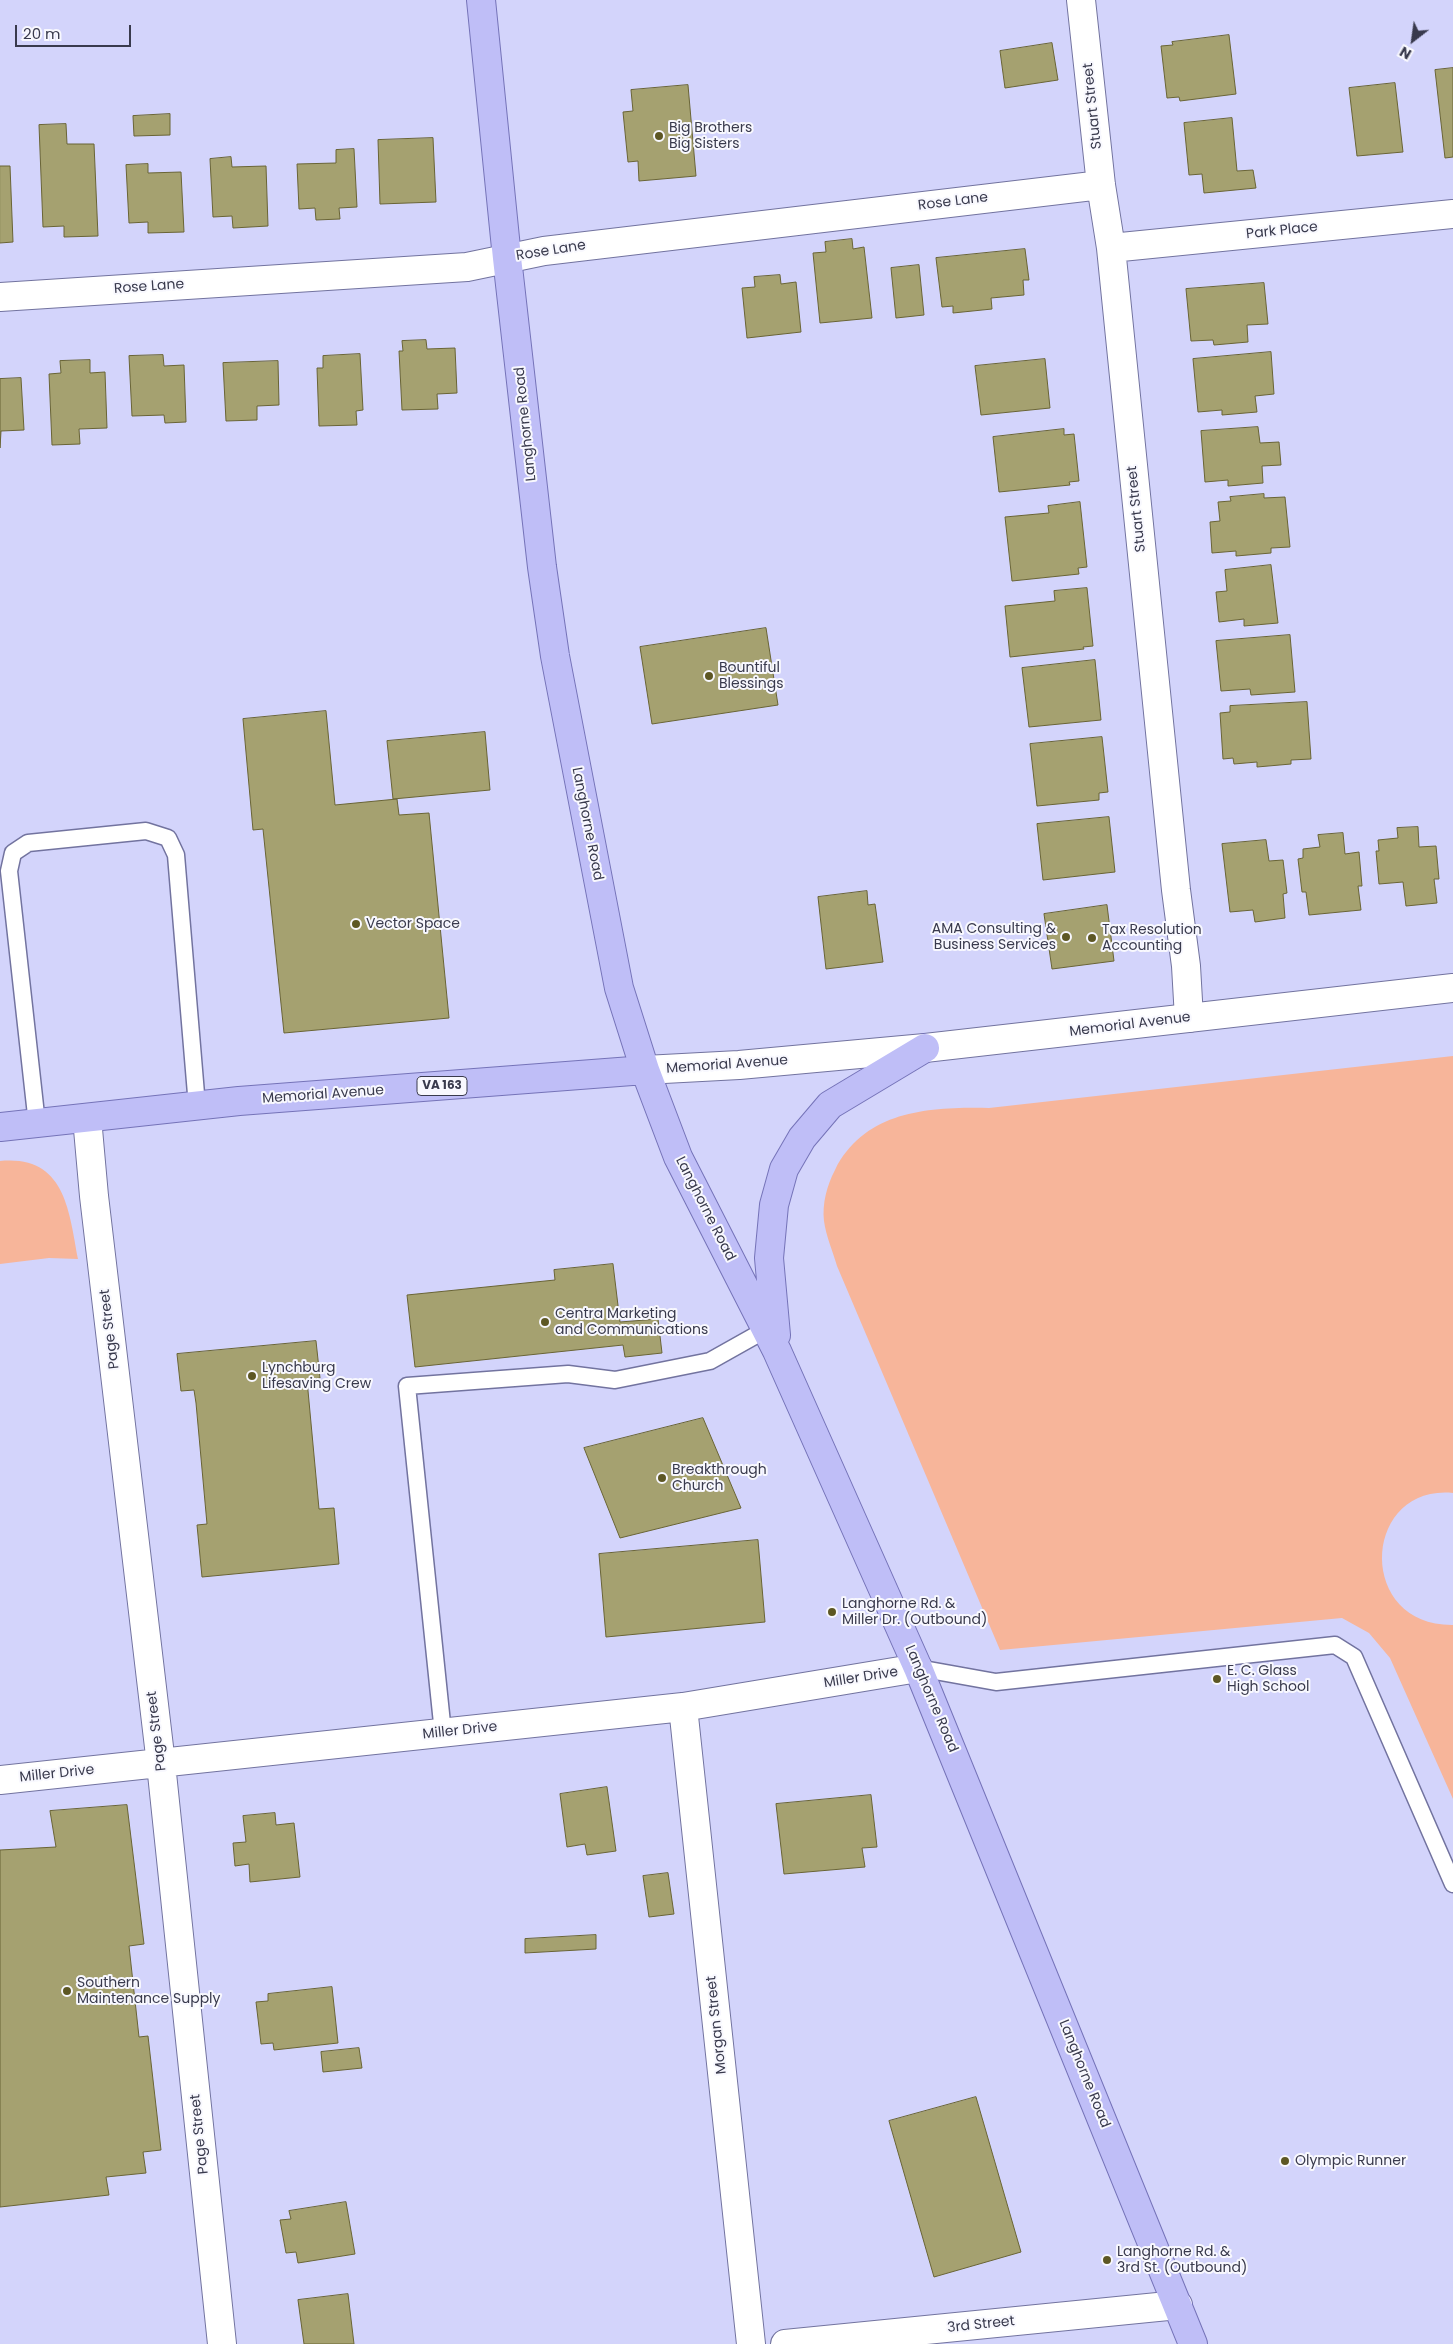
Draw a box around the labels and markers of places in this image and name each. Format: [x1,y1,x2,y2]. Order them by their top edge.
place label: Big Brothers Big Sisters [669,120,752,152]
marker: Big Brothers Big Sisters [653,130,665,142]
place label: Bountiful Blessings [719,660,783,692]
marker: Bountiful Blessings [703,670,715,682]
place label: Vector Space [366,916,460,932]
marker: Vector Space [350,918,362,930]
place label: AMA Consulting & Business Services [932,921,1056,954]
place label: Tax Resolution Accounting [1102,922,1202,954]
marker: AMA Consulting & Business Services [1060,931,1072,943]
marker: Tax Resolution Accounting [1086,932,1098,944]
place label: Centra Marketing and Communications [555,1306,708,1338]
marker: Centra Marketing and Communications [539,1316,551,1328]
place label: Lynchburg Lifesaving Crew [262,1360,371,1392]
marker: Lynchburg Lifesaving Crew [246,1370,258,1382]
place label: Breakthrough Church [672,1462,767,1494]
marker: Breakthrough Church [656,1472,668,1484]
place label: Langhorne Rd. & Miller Dr. (Outbound) [842,1596,987,1628]
marker: Langhorne Rd. & Miller Dr. (Outbound) [826,1606,838,1618]
place label: E. C. Glass High School [1227,1663,1309,1695]
marker: E. C. Glass High School [1211,1673,1223,1685]
place label: Southern Maintenance Supply [77,1975,220,2008]
marker: Southern Maintenance Supply [61,1985,73,1997]
place label: Olympic Runner [1295,2153,1406,2169]
marker: Olympic Runner [1279,2155,1291,2167]
place label: Langhorne Rd. & 3rd St. (Outbound) [1117,2244,1247,2276]
marker: Langhorne Rd. & 3rd St. (Outbound) [1101,2254,1113,2266]

